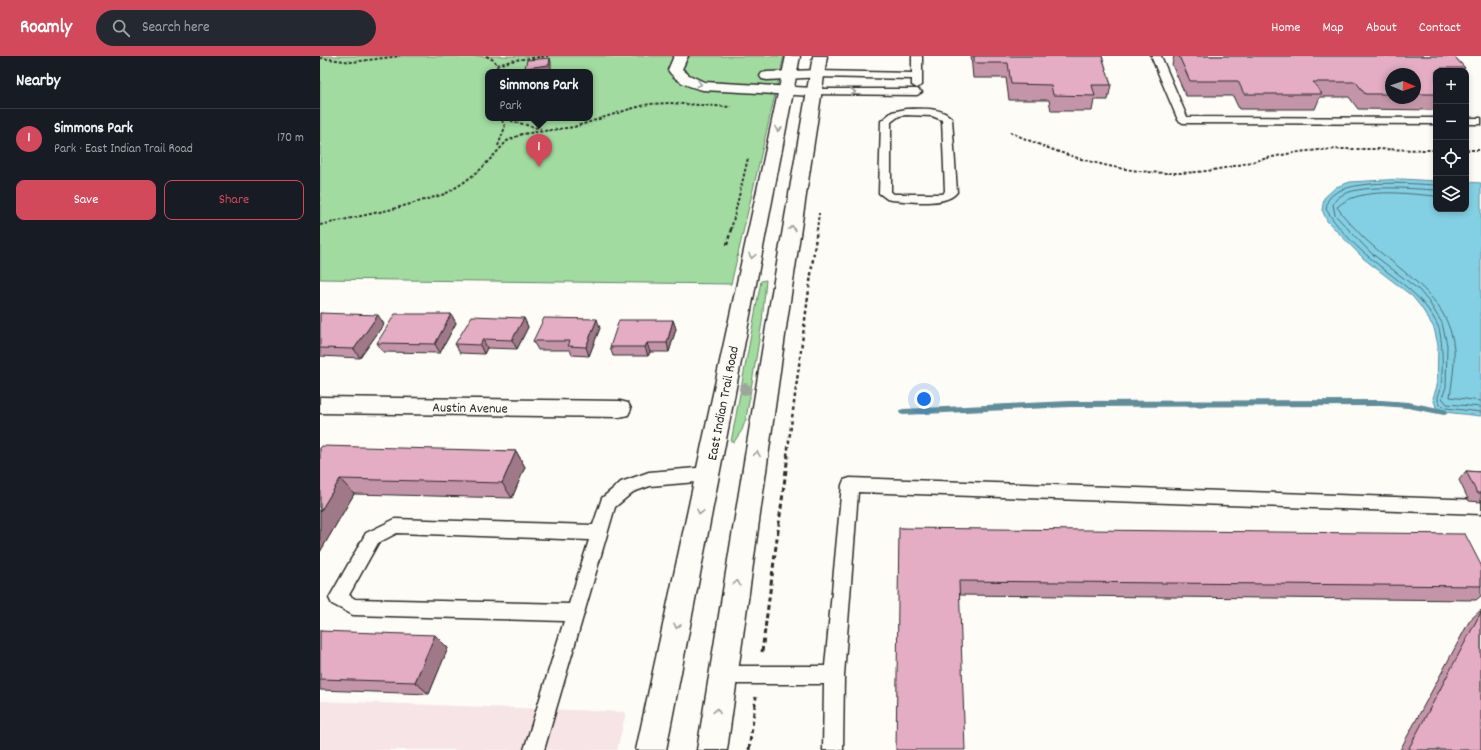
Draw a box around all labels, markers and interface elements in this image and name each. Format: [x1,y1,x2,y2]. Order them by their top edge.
search box [96,10,376,46]
text: Roamly [20,15,72,42]
icon: search [110,17,132,39]
text: Search here [142,17,210,39]
text: Home [1271,18,1300,38]
text: Map [1322,18,1344,38]
text: About [1366,18,1397,38]
text: Contact [1419,18,1461,38]
north arrow [1385,68,1421,104]
map controls [1433,68,1469,212]
button: + [1433,68,1469,104]
popup [485,69,593,121]
text: Nearby [16,70,60,94]
text: Simmons Park [500,75,578,97]
one-way arrow [696,80,702,88]
one-way arrow [850,88,856,96]
text: Park [500,97,522,116]
button: − [1433,104,1469,140]
text: Simmons Park [54,118,133,140]
one-way arrow [774,125,783,132]
text: 1 [28,129,30,148]
text: 170 m [277,129,304,148]
pin: 1 [526,134,552,167]
text: Park · East Indian Trail Road [54,140,193,159]
button: locate [1433,140,1469,176]
button: layers [1433,176,1469,212]
button: Save [16,180,156,220]
button: Share [164,180,304,220]
one-way arrow [787,225,796,231]
one-way arrow [748,253,757,259]
street label: East Indian Trail Road [703,345,745,462]
your location [914,389,934,409]
street label: Austin Avenue [432,398,508,420]
one-way arrow [752,451,761,458]
one-way arrow [696,509,705,515]
one-way arrow [732,580,741,586]
one-way arrow [673,623,681,629]
one-way arrow [713,708,721,715]

